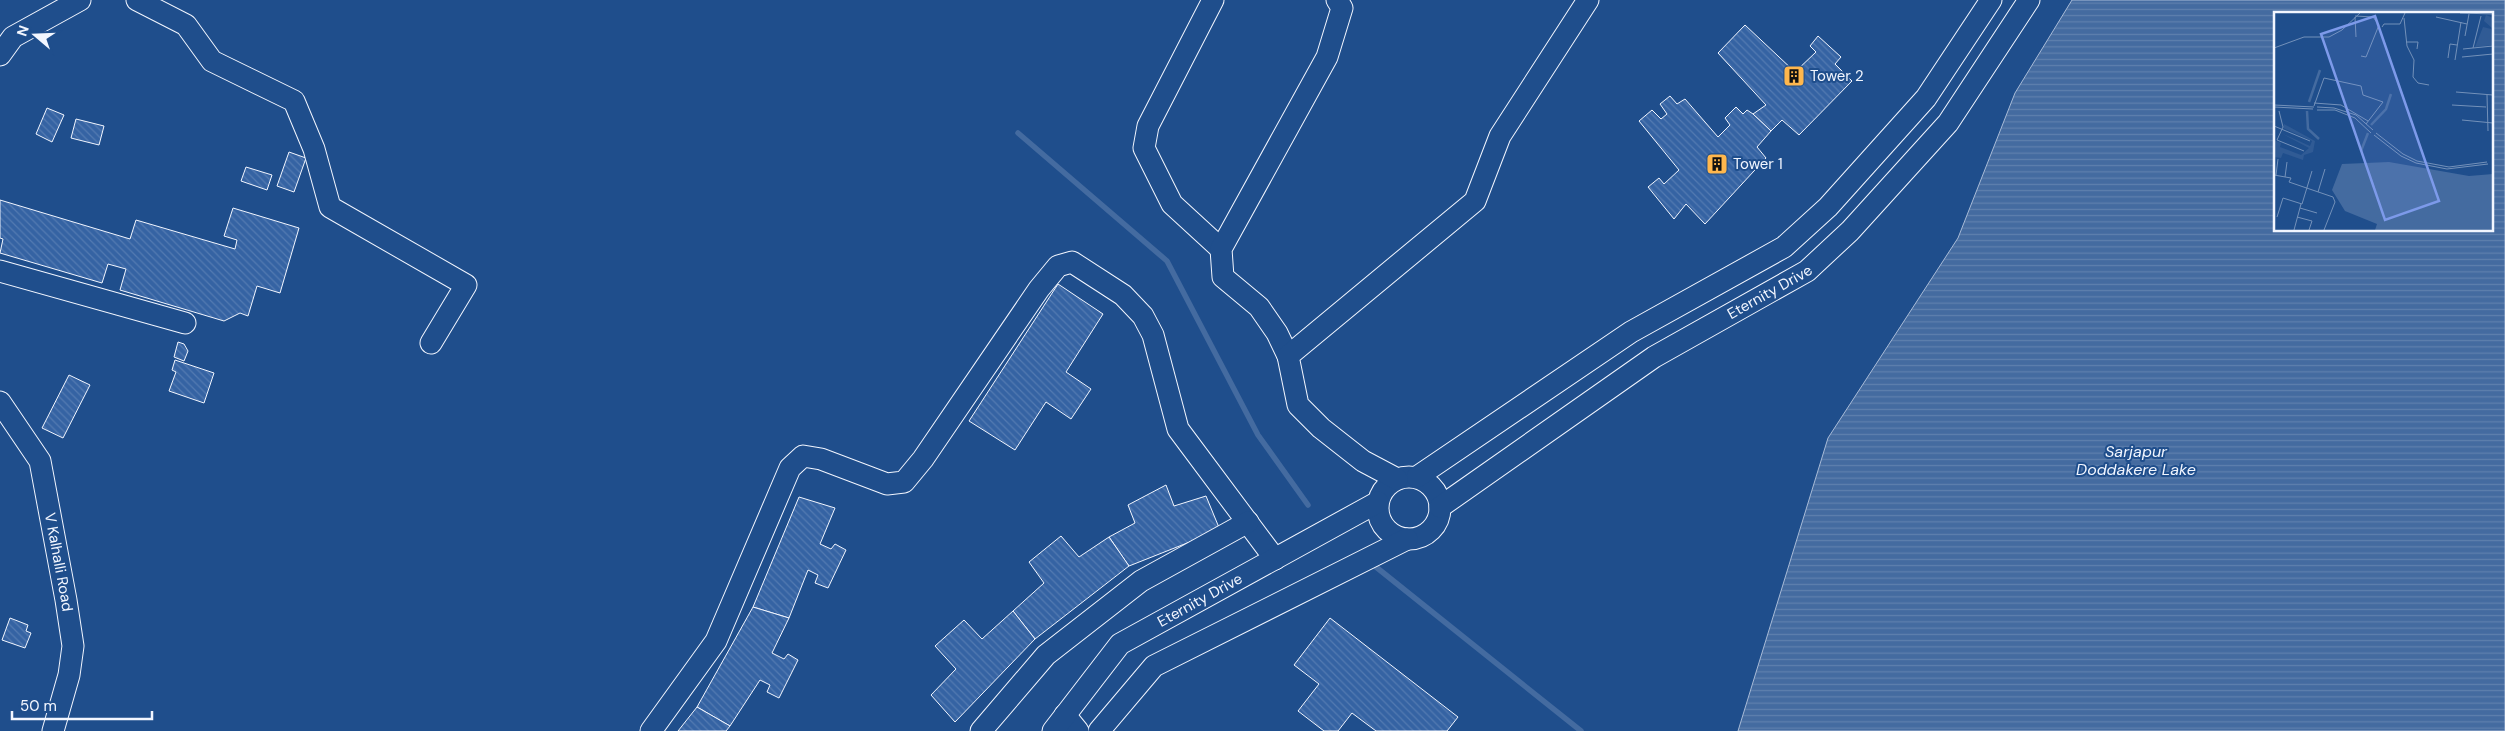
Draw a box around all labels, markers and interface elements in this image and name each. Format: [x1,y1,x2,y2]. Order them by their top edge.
north arrow [10,10,60,60]
inset map [2274,12,2492,231]
text: N [13,23,33,39]
building icon: Tower 2 [1782,64,1806,88]
place label: Tower 2 [1810,66,1864,86]
building icon: Tower 1 [1705,152,1729,176]
place label: Tower 1 [1733,154,1783,174]
street label: Eternity Drive [1724,261,1817,324]
water label: Sarjapur Doddakere Lake [2076,441,2196,480]
street label: V Kalhalli Road [40,511,78,613]
street label: Eternity Drive [1154,569,1246,632]
scale bar [12,688,152,720]
text: 50 m [20,696,57,716]

